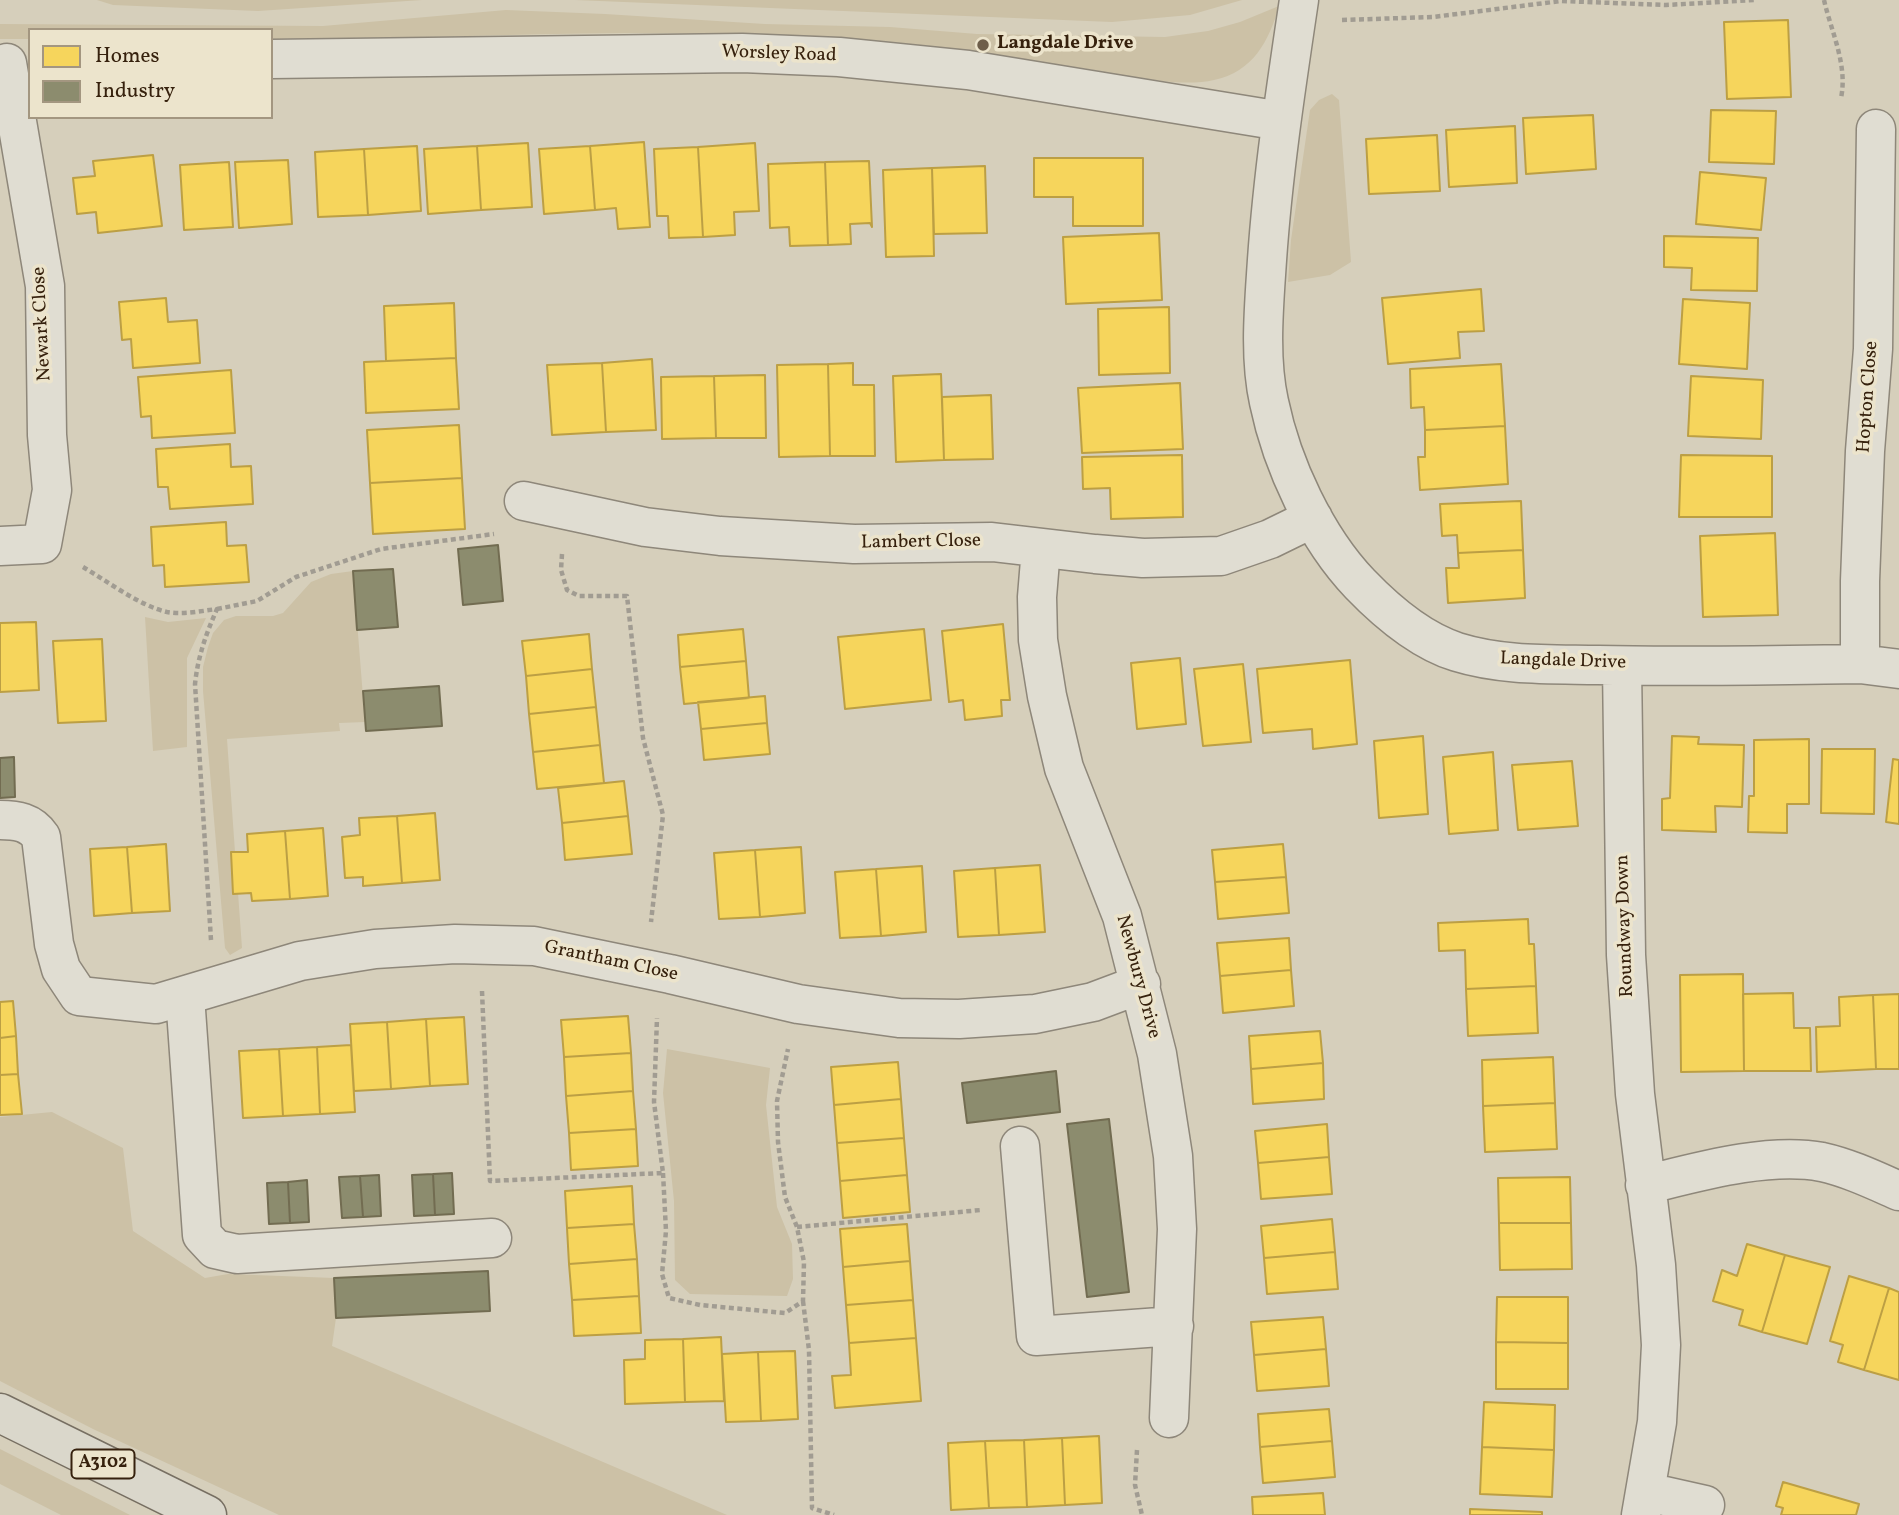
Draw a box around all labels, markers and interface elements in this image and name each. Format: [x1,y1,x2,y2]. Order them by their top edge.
legend [28,28,273,119]
place label: Langdale Drive [997,34,1133,56]
marker: Langdale Drive [975,37,991,53]
text: Homes [95,42,160,71]
street label: Worsley Road [721,42,837,68]
text: Industry [95,77,175,106]
street label: Newark Close [29,266,57,382]
street label: Hopton Close [1854,340,1884,454]
street label: Lambert Close [861,531,981,555]
street label: Langdale Drive [1500,648,1626,676]
street label: Roundway Down [1612,854,1640,998]
street label: Newbury Drive [1110,913,1164,1041]
street label: Grantham Close [542,937,680,987]
road number: A3102 [72,1450,134,1478]

